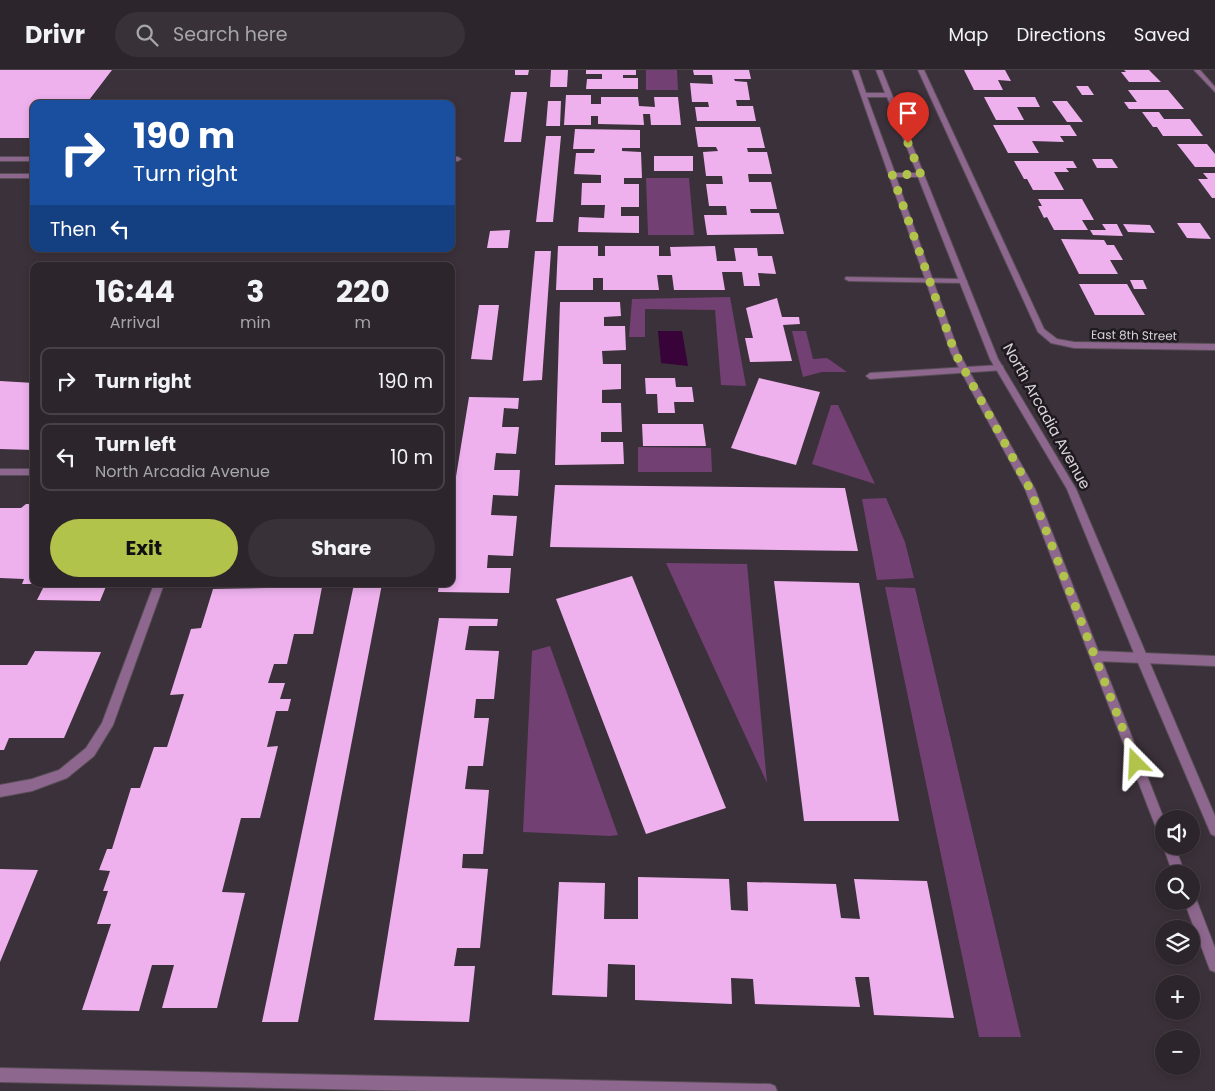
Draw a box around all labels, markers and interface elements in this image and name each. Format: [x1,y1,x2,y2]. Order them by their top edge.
search box [115,12,465,57]
text: Drivr [25,18,85,51]
icon: search [133,21,161,49]
text: Search here [173,21,288,48]
text: Map [949,22,988,47]
text: Directions [1016,22,1106,47]
text: Saved [1134,22,1190,47]
pin [887,92,929,143]
icon: arrive [894,99,922,127]
text: 190 m [133,111,235,160]
icon: right [50,120,115,185]
text: Turn right [133,158,238,189]
icon: left [106,215,134,243]
text: Then [50,216,96,243]
text: 16:44 [95,270,175,313]
text: 3 [246,270,264,313]
text: 220 [336,270,390,313]
text: Arrival [110,311,160,334]
text: min [240,311,271,334]
text: m [355,311,371,334]
street label: East 8th Street [1091,326,1177,344]
street label: North Arcadia Avenue [998,339,1096,493]
icon: right [52,367,80,395]
text: Turn right [95,368,191,395]
text: 190 m [378,368,433,395]
text: Turn left [95,431,176,458]
icon: left [52,443,80,471]
text: 10 m [390,444,433,471]
text: North Arcadia Avenue [95,460,270,483]
button: Exit [50,519,238,577]
button: Share [248,519,435,577]
position arrow [1109,736,1161,788]
map controls [1155,810,1200,1075]
button: sound [1155,810,1200,855]
button: search [1155,865,1200,910]
button: layers [1155,920,1200,965]
button: + [1155,975,1200,1020]
button: − [1155,1030,1200,1075]

